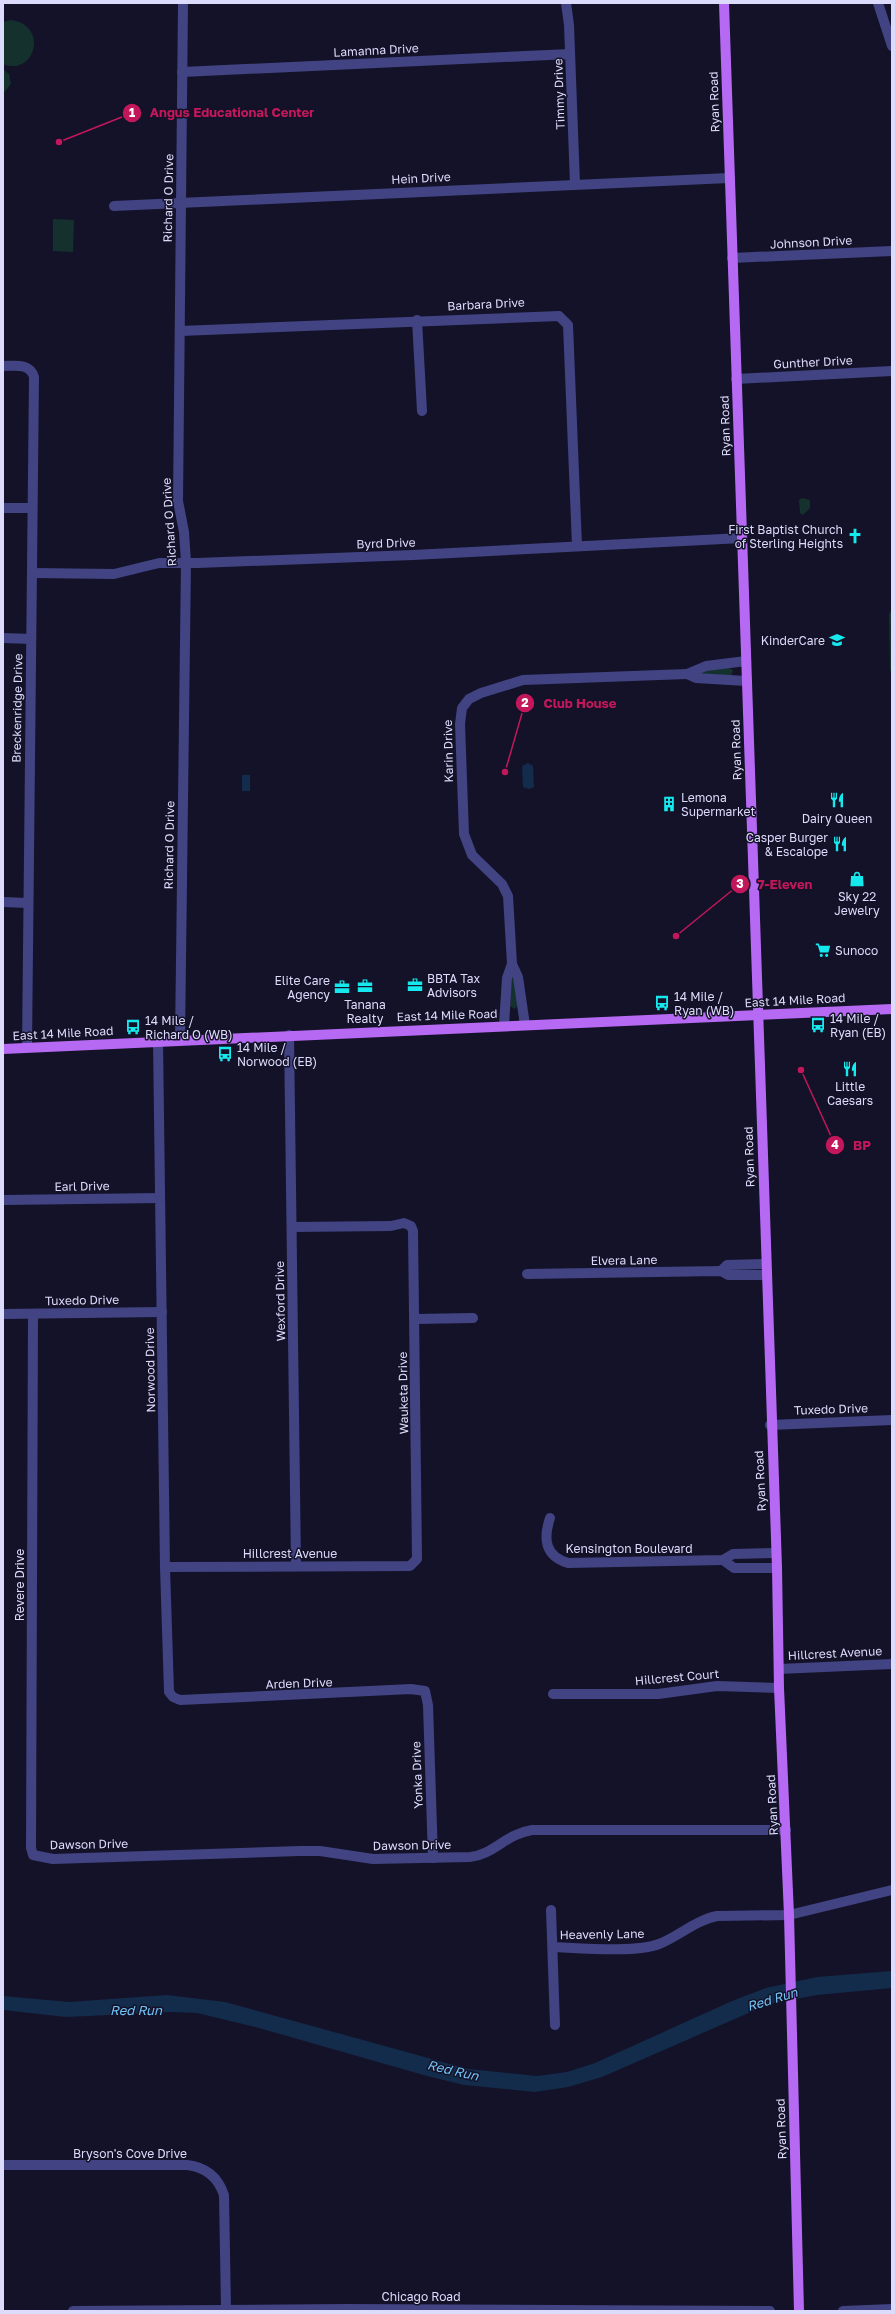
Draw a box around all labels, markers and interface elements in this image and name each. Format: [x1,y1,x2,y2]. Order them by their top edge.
street label: Lamanna Drive [333,40,419,60]
street label: Timmy Drive [550,58,568,130]
street label: Ryan Road [705,71,723,133]
callout: Angus Educational Center [122,100,322,125]
text: Angus Educational Center [150,104,314,120]
text: 1 [129,105,135,120]
street label: Richard O Drive [160,154,176,242]
street label: Hein Drive [391,169,451,187]
street label: Johnson Drive [770,232,853,252]
street label: Barbara Drive [447,294,525,314]
street label: Gunther Drive [773,352,853,372]
street label: Ryan Road [716,395,734,457]
street label: Richard O Drive [158,477,180,567]
place label: First Baptist Church of Sterling Heights [728,522,843,551]
church icon: First Baptist Church of Sterling Heights [846,527,864,545]
street label: Byrd Drive [356,534,416,552]
school or university icon: KinderCare [828,631,846,649]
place label: KinderCare [761,633,825,648]
street label: Breckenridge Drive [9,653,25,763]
callout: Club House [515,691,624,716]
text: 2 [521,695,529,710]
text: Club House [544,695,617,711]
street label: Karin Drive [440,719,456,783]
street label: Ryan Road [727,719,745,781]
place label: Lemona Supermarket [681,790,756,819]
restaurant icon: Dairy Queen [828,791,846,809]
building icon: Lemona Supermarket [660,795,678,813]
street label: Richard O Drive [161,801,177,889]
place label: Dairy Queen [802,811,872,826]
place label: Casper Burger & Escalope [746,830,828,859]
restaurant icon: Casper Burger & Escalope [831,835,849,853]
shop icon: Sky 22 Jewelry [848,870,866,888]
callout: 7-Eleven [730,871,821,896]
text: 3 [736,876,744,891]
text: 7-Eleven [758,876,813,892]
place label: Sky 22 Jewelry [834,889,880,918]
supermarket icon: Sunoco [814,941,832,959]
place label: Sunoco [835,943,878,958]
place label: BBTA Tax Advisors [427,971,481,1000]
place label: Elite Care Agency [274,973,330,1002]
office icon: BBTA Tax Advisors [406,976,424,994]
office icon: Tanana Realty [356,977,374,995]
office icon: Elite Care Agency [333,978,351,996]
place label: 14 Mile / Ryan (WB) [674,989,734,1018]
street label: East 14 Mile Road [744,990,846,1010]
bus stop icon: 14 Mile / Ryan (WB) [653,994,671,1012]
place label: Tanana Realty [344,997,386,1026]
street label: East 14 Mile Road [396,1006,498,1024]
place label: 14 Mile / Ryan (EB) [830,1011,886,1040]
place label: 14 Mile / Richard O (WB) [145,1013,233,1042]
bus stop icon: 14 Mile / Ryan (EB) [809,1016,827,1034]
bus stop icon: 14 Mile / Richard O (WB) [124,1018,142,1036]
street label: East 14 Mile Road [12,1023,114,1043]
place label: 14 Mile / Norwood (EB) [237,1040,317,1069]
bus stop icon: 14 Mile / Norwood (EB) [216,1045,234,1063]
restaurant icon: Little Caesars [841,1060,859,1078]
place label: Little Caesars [827,1079,873,1108]
street label: Ryan Road [740,1126,758,1188]
callout: BP [825,1133,879,1158]
text: 4 [831,1137,839,1152]
text: BP [853,1137,871,1153]
street label: Earl Drive [54,1178,110,1194]
street label: Elvera Lane [590,1252,658,1268]
street label: Wexford Drive [272,1261,288,1341]
street label: Tuxedo Drive [45,1292,119,1308]
street label: Norwood Drive [142,1327,158,1413]
street label: Wauketa Drive [395,1351,411,1435]
street label: Tuxedo Drive [794,1400,868,1418]
street label: Ryan Road [751,1450,769,1512]
street label: Kensington Boulevard [565,1541,693,1556]
street label: Hillcrest Avenue [243,1546,337,1561]
street label: Revere Drive [12,1549,27,1621]
street label: Hillcrest Avenue [787,1643,883,1663]
street label: Hillcrest Court [634,1666,720,1688]
street label: Arden Drive [265,1674,333,1692]
street label: Yonka Drive [408,1741,426,1809]
street label: Ryan Road [763,1774,781,1836]
street label: Dawson Drive [50,1836,128,1852]
street label: Dawson Drive [373,1837,451,1853]
street label: Heavenly Lane [559,1926,645,1942]
water label: Red Run [745,1983,800,2014]
water label: Red Run [110,2002,163,2018]
water label: Red Run [426,2056,481,2084]
street label: Ryan Road [772,2098,790,2160]
street label: Bryson's Cove Drive [73,2146,187,2161]
street label: Chicago Road [381,2289,461,2304]

